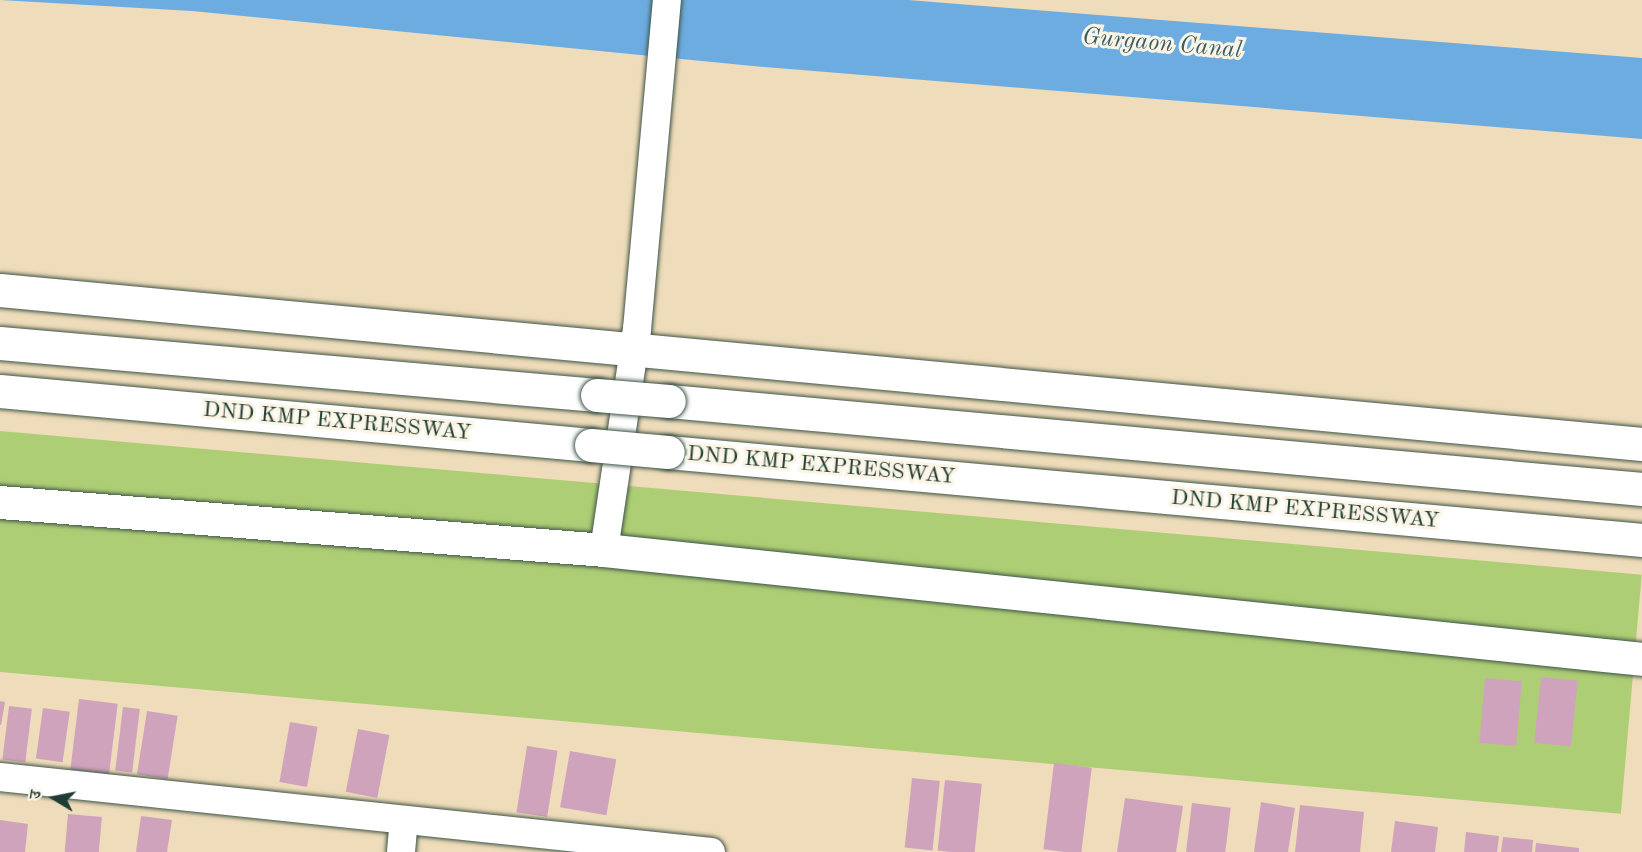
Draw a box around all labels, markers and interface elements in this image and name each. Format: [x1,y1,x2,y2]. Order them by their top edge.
water label: Gurgaon Canal [1081,24,1243,66]
street label: DND KMP EXPRESSWAY [202,397,472,447]
street label: DND KMP EXPRESSWAY [686,441,956,491]
street label: DND KMP EXPRESSWAY [1170,485,1440,535]
north arrow [24,768,84,828]
text: उ [28,789,45,800]

